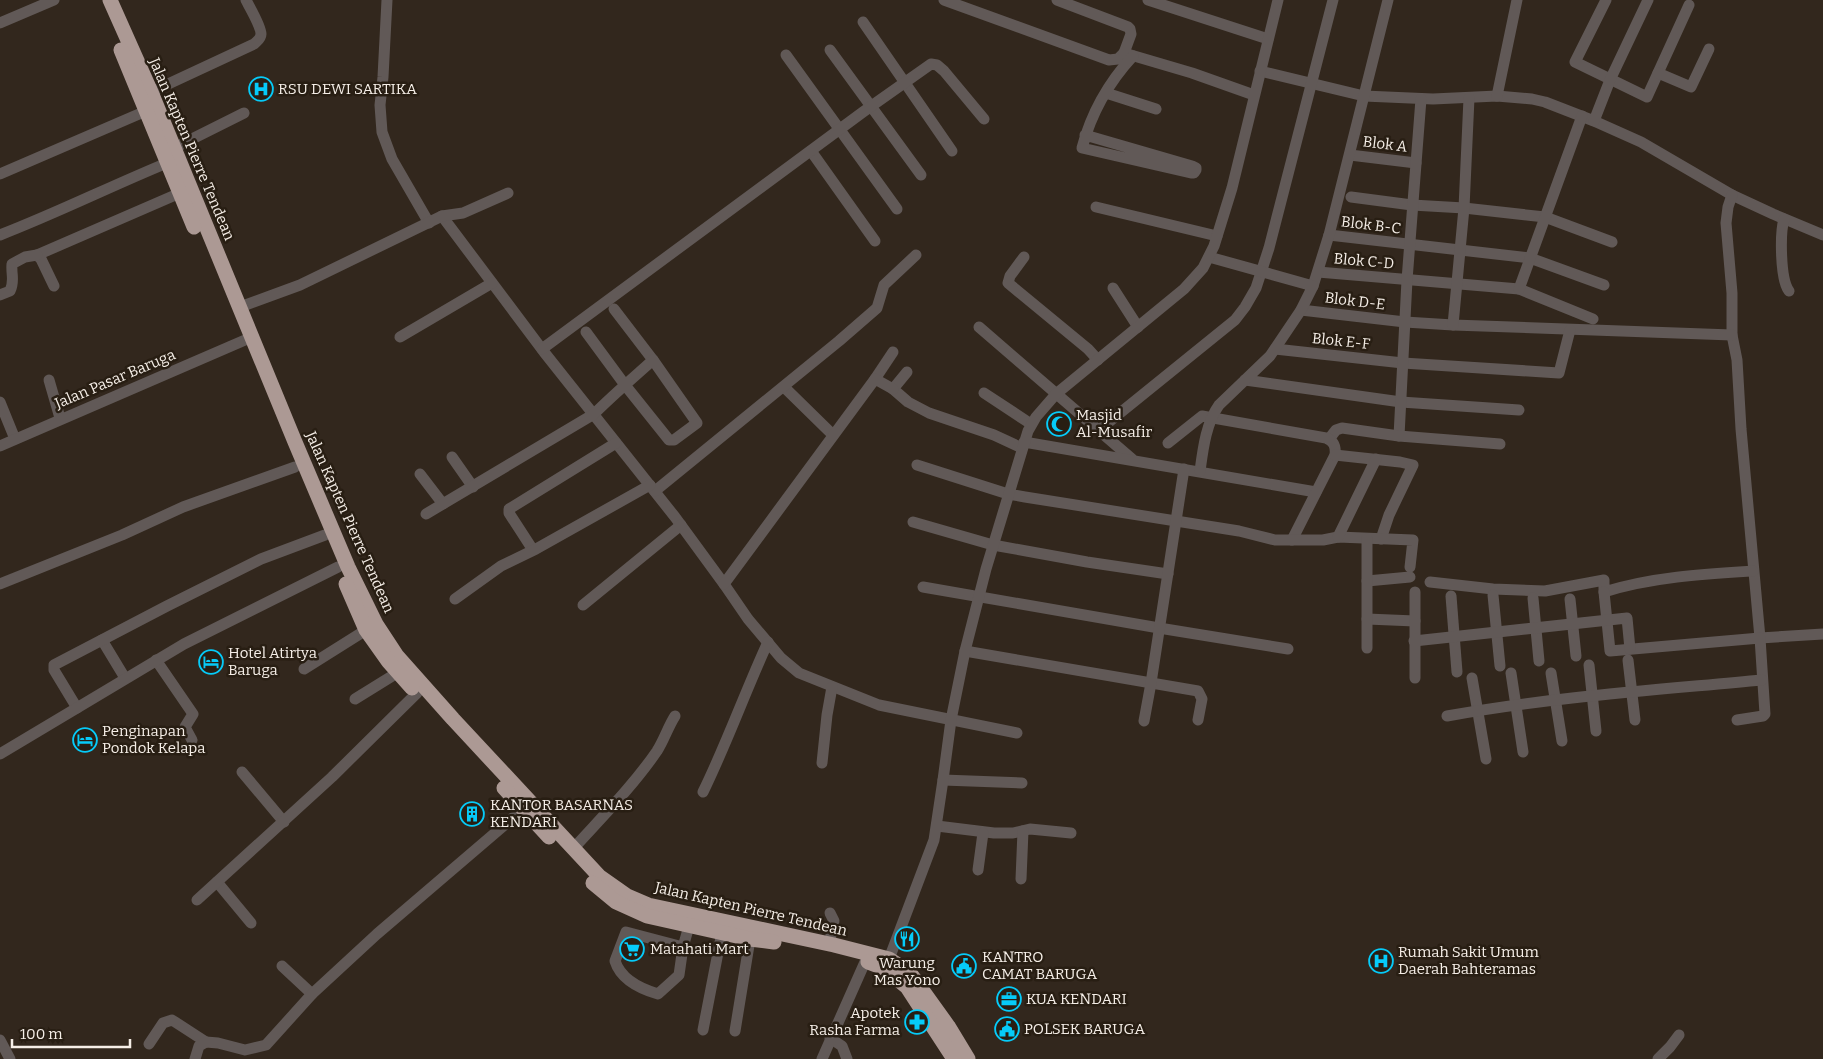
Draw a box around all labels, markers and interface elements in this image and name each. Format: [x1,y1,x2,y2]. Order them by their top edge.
street label: Jalan Kapten Pierre Tendean [145,54,239,243]
hospital icon: RSU DEWI SARTIKA [248,76,274,102]
place label: RSU DEWI SARTIKA [278,80,417,98]
street label: Blok A [1362,132,1409,156]
street label: Blok B-C [1340,212,1402,238]
street label: Blok C-D [1333,249,1395,273]
street label: Blok D-E [1324,288,1386,314]
street label: Blok E-F [1311,329,1372,353]
street label: Jalan Pasar Baruga [51,345,178,413]
place label: Masjid Al-Musafir [1076,406,1152,441]
mosque icon: Masjid Al-Musafir [1046,411,1072,437]
street label: Jalan Kapten Pierre Tendean [301,428,398,616]
place label: Hotel Atirtya Baruga [228,644,317,679]
hotel icon: Hotel Atirtya Baruga [198,649,224,675]
place label: Penginapan Pondok Kelapa [102,722,206,757]
hotel icon: Penginapan Pondok Kelapa [72,727,98,753]
place label: KANTOR BASARNAS KENDARI [490,796,633,831]
building icon: KANTOR BASARNAS KENDARI [459,801,485,827]
street label: Jalan Kapten Pierre Tendean [652,878,849,940]
restaurant icon: Warung Mas Yono [894,926,920,952]
supermarket icon: Matahati Mart [619,936,645,962]
place label: Matahati Mart [650,940,749,958]
place label: Rumah Sakit Umum Daerah Bahteramas [1398,943,1540,978]
place label: KANTRO CAMAT BARUGA [982,948,1097,983]
hospital icon: Rumah Sakit Umum Daerah Bahteramas [1368,948,1394,974]
public building icon: KANTRO CAMAT BARUGA [951,953,977,979]
place label: Warung Mas Yono [874,954,940,989]
office icon: KUA KENDARI [996,986,1022,1012]
place label: KUA KENDARI [1026,990,1127,1008]
place label: Apotek Rasha Farma [809,1004,900,1039]
pharmacy icon: Apotek Rasha Farma [904,1009,930,1035]
scale bar [12,1016,130,1048]
public building icon: POLSEK BARUGA [994,1016,1020,1042]
place label: POLSEK BARUGA [1024,1020,1145,1038]
text: 100 m [20,1025,63,1043]

